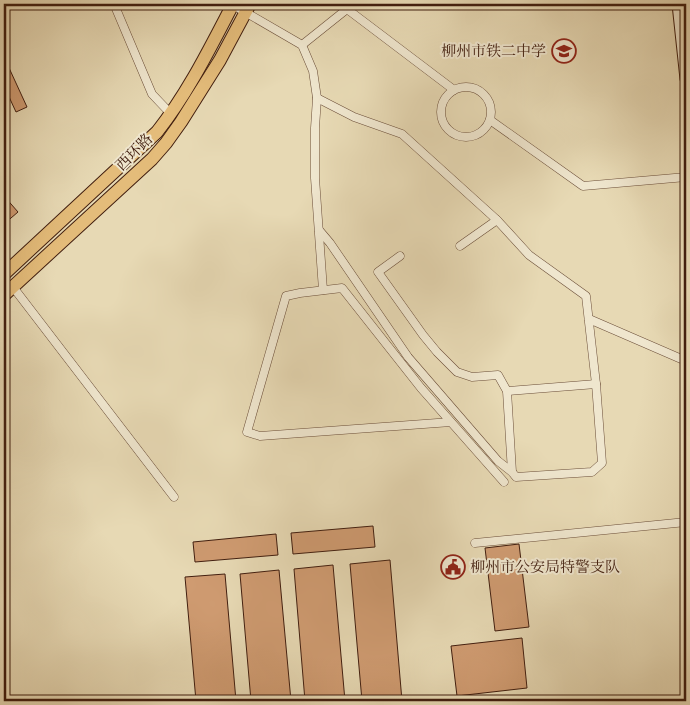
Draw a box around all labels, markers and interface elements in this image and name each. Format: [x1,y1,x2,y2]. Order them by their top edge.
school or university icon: 柳州市铁二中学 [551,38,577,64]
place label: 柳州市铁二中学 [441,41,546,61]
street label: 西环路 [111,129,157,175]
public building icon: 柳州市公安局特警支队 [440,554,466,580]
place label: 柳州市公安局特警支队 [470,557,620,577]

